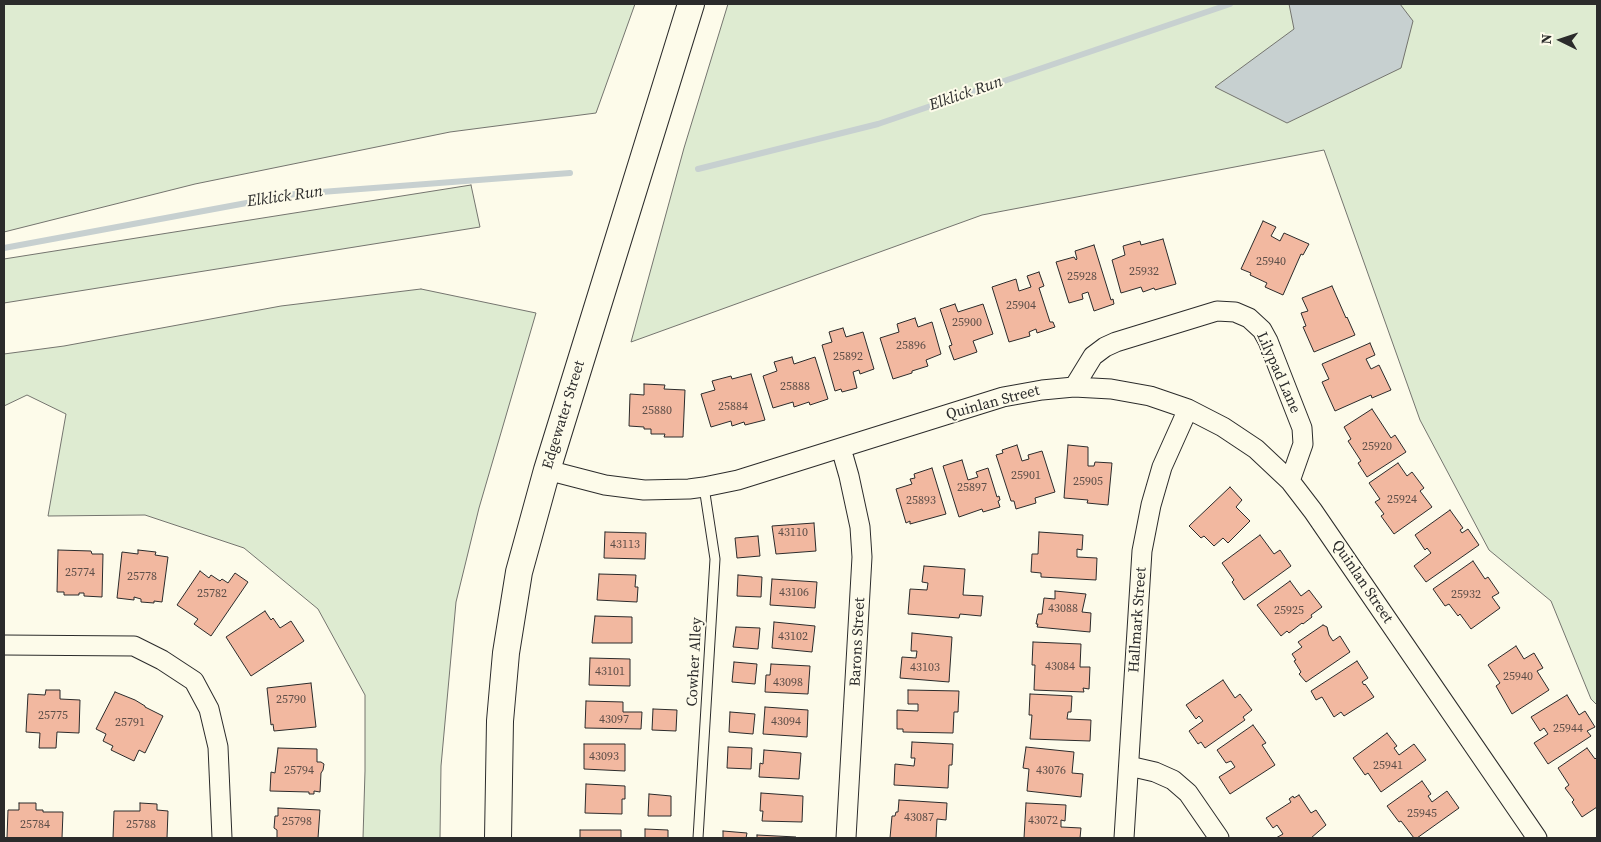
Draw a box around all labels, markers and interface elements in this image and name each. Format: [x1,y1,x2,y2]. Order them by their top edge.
north arrow [1536,15,1586,65]
text: N [1536,33,1556,45]
water label: Elklick Run [927,72,1005,116]
water label: Elklick Run [246,182,324,212]
house number: 25940 [1256,255,1286,269]
house number: 25932 [1129,265,1159,279]
house number: 25928 [1067,270,1097,284]
house number: 25904 [1006,299,1036,313]
house number: 25900 [952,316,982,330]
street label: Lilypad Lane [1252,330,1304,416]
house number: 25896 [896,339,926,353]
house number: 25892 [833,350,863,364]
street label: Edgewater Street [539,359,589,471]
house number: 25888 [780,380,810,394]
street label: Quinlan Street [944,382,1042,424]
house number: 25884 [718,400,748,414]
house number: 25880 [642,404,672,418]
house number: 25920 [1362,440,1392,454]
house number: 25901 [1011,469,1041,483]
house number: 25905 [1073,475,1103,489]
house number: 25897 [957,481,987,495]
house number: 25924 [1387,493,1417,507]
house number: 25893 [906,494,936,508]
house number: 43110 [778,526,808,540]
street label: Quinlan Street [1328,537,1396,627]
house number: 43113 [610,538,640,552]
house number: 25774 [65,566,95,580]
street label: Hallmark Street [1125,567,1151,673]
house number: 25778 [127,570,157,584]
house number: 43106 [779,586,809,600]
house number: 25782 [197,587,227,601]
house number: 25932 [1451,588,1481,602]
street label: Barons Street [847,597,869,687]
house number: 43088 [1048,602,1078,616]
house number: 25925 [1274,604,1304,618]
street label: Cowher Alley [684,617,706,707]
house number: 43102 [778,630,808,644]
house number: 43084 [1045,660,1075,674]
house number: 43103 [910,661,940,675]
house number: 43101 [595,665,625,679]
house number: 25940 [1503,670,1533,684]
house number: 43098 [773,676,803,690]
house number: 25790 [276,693,306,707]
house number: 25775 [38,709,68,723]
house number: 43097 [599,713,629,727]
house number: 43094 [771,715,801,729]
house number: 25791 [115,716,145,730]
house number: 25944 [1553,722,1583,736]
house number: 43093 [589,750,619,764]
house number: 25941 [1373,759,1403,773]
house number: 25794 [284,764,314,778]
house number: 43076 [1036,764,1066,778]
house number: 25945 [1407,807,1437,821]
house number: 43087 [904,811,934,825]
house number: 43072 [1028,814,1058,828]
house number: 25798 [282,815,312,829]
house number: 25784 [20,818,50,832]
house number: 25788 [126,818,156,832]

